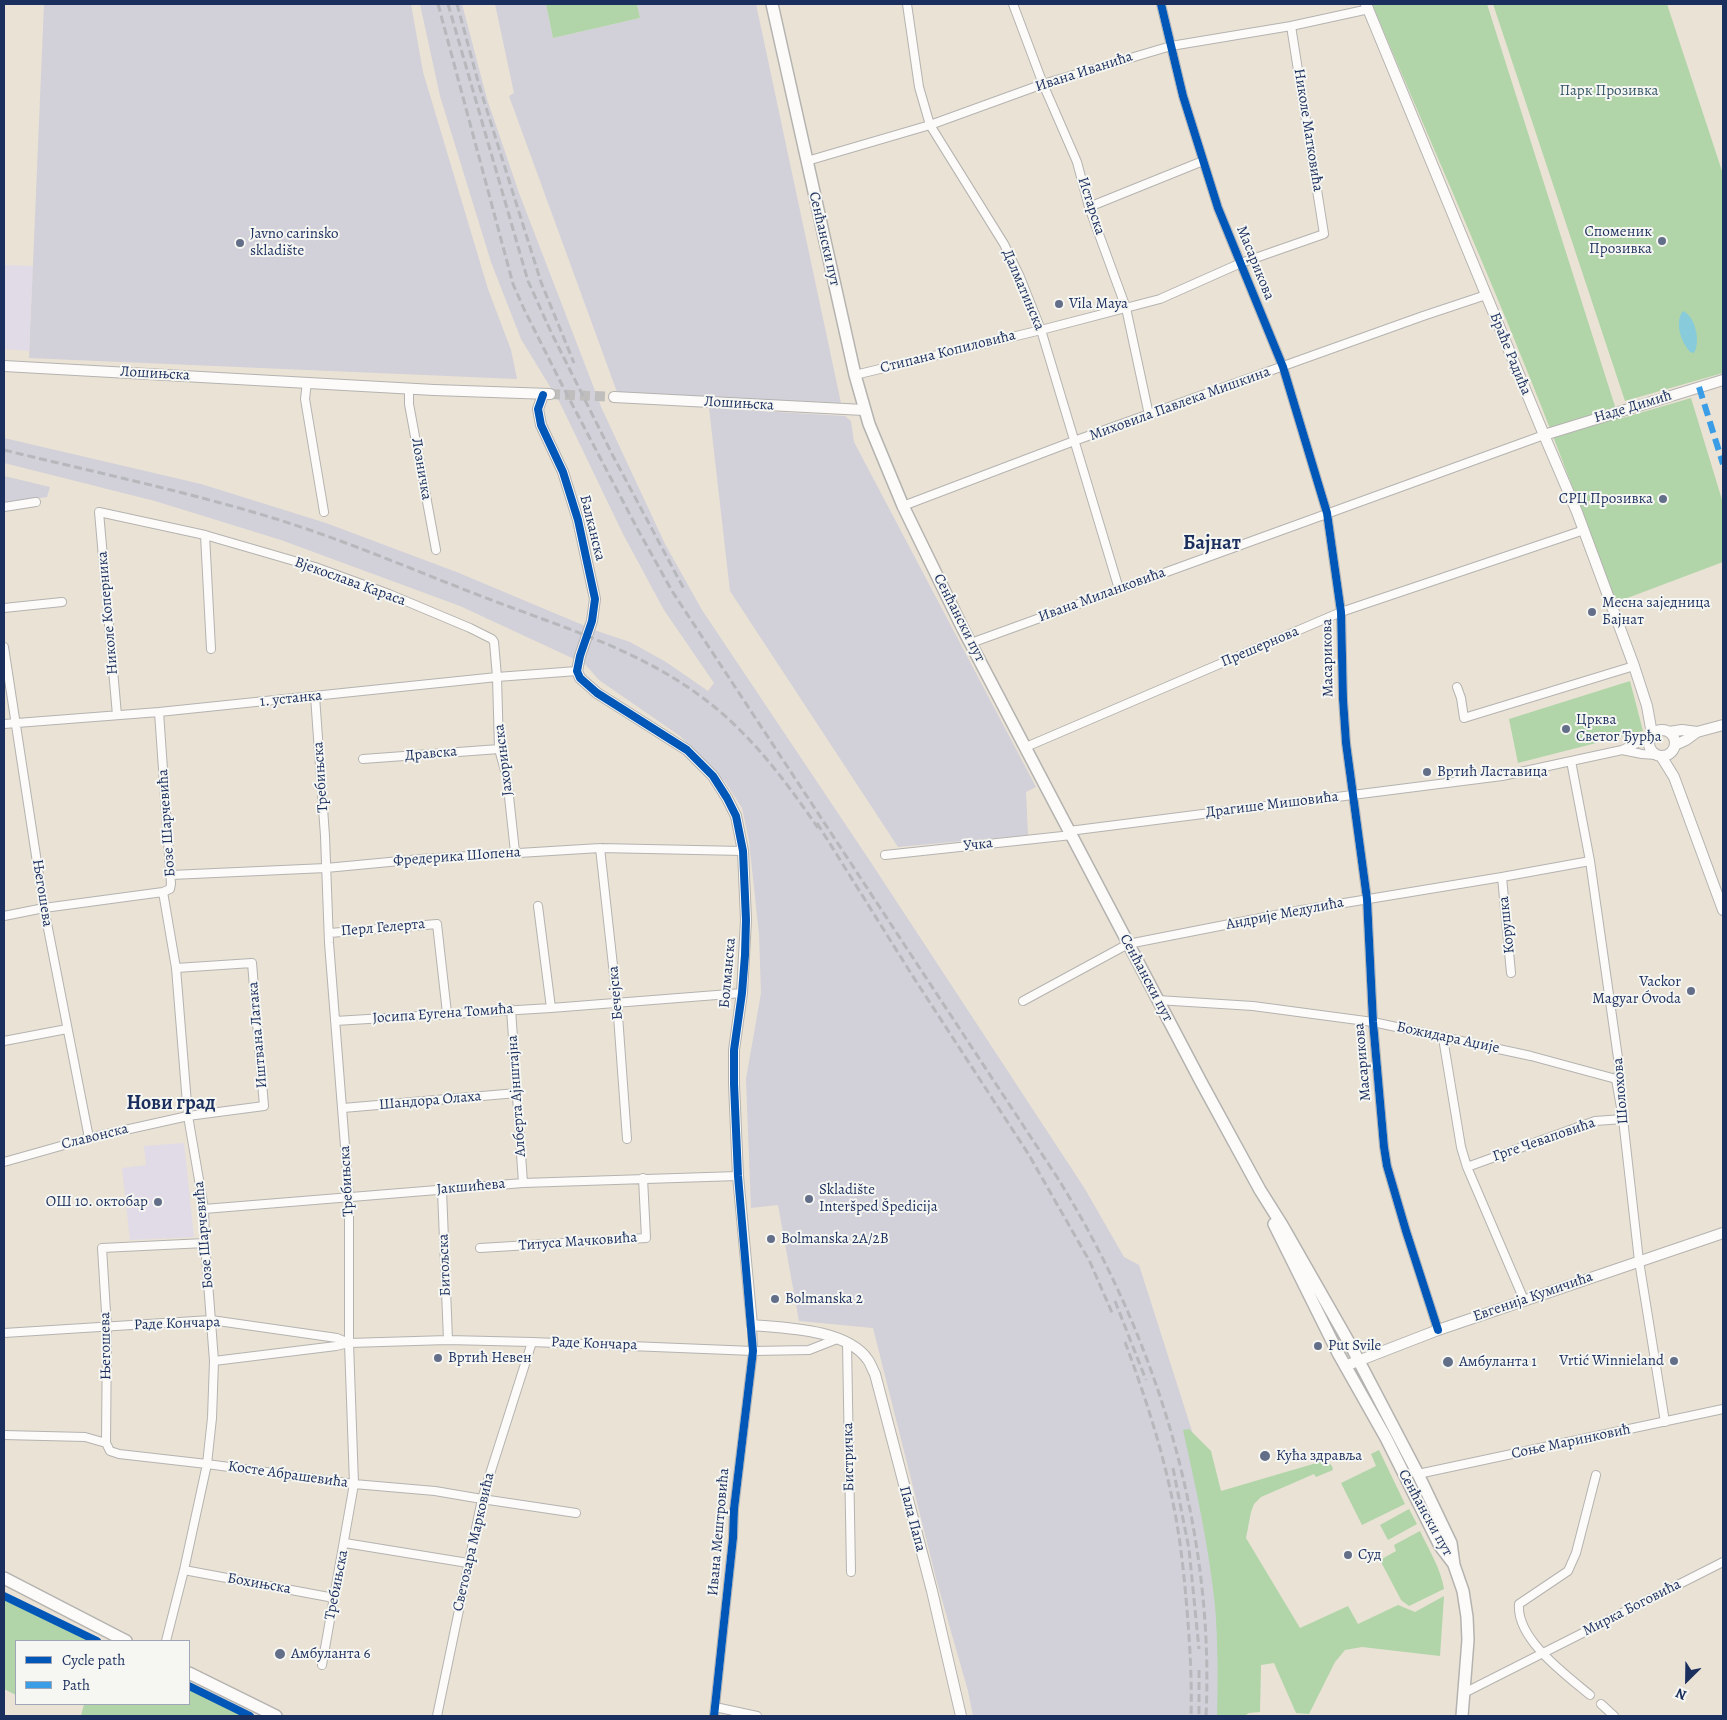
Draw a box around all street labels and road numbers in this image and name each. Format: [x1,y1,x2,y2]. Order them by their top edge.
street label: Ивана Иванића [1033,48,1135,96]
street label: Николе Матковића [1289,67,1327,193]
street label: Истарска [1073,175,1109,237]
street label: Сенћански пут [804,190,844,288]
street label: Масарикова [1232,223,1278,303]
street label: Далматинска [998,247,1048,333]
street label: Браће Радића [1485,310,1535,398]
street label: Стипана Копиловића [878,326,1018,378]
street label: Лошињска [120,363,190,385]
street label: Миховила Павлека Мишкина [1087,363,1273,445]
street label: Наде Димић [1592,387,1674,427]
street label: Лошињска [704,393,774,415]
street label: Лозничка [407,437,435,501]
street label: Балканска [575,493,609,563]
street label: Николе Коперника [94,550,122,676]
street label: Вјекослава Караса [292,554,408,610]
street label: Ивана Миланковића [1036,564,1168,626]
street label: Сенћански пут [929,571,989,665]
street label: Масарикова [1318,619,1338,697]
street label: Прешернова [1218,623,1302,671]
street label: 1. устанка [259,687,323,711]
street label: Јахоринска [491,723,517,797]
street label: Требињска [310,741,332,813]
street label: Дравска [404,743,458,765]
street label: Бозе Шарчевића [154,768,180,878]
street label: Драгише Мишовића [1205,788,1339,822]
street label: Учка [962,835,994,855]
street label: Фредерика Шопена [393,844,521,870]
street label: Његошева [28,858,56,928]
street label: Андрије Медулића [1225,894,1345,934]
street label: Корушка [1495,895,1519,955]
street label: Перл Гелерта [340,915,426,941]
street label: Сенћански пут [1115,931,1177,1025]
street label: Болманска [716,937,740,1009]
street label: Бечејска [605,965,627,1021]
street label: Иштвана Латака [244,981,272,1089]
street label: Јосипа Еугена Томића [372,1000,514,1028]
street label: Божидара Аџије [1395,1018,1501,1058]
street label: Масарикова [1351,1022,1375,1102]
street label: Алберта Ајнштајна [504,1035,530,1157]
street label: Шолохова [1609,1057,1633,1125]
street label: Шандора Олаха [378,1088,482,1114]
street label: Грге Чеваповића [1490,1114,1598,1166]
street label: Славонска [60,1120,130,1154]
street label: Требињска [336,1145,358,1217]
street label: Јакшићева [436,1175,506,1199]
street label: Бозе Шарчевића [190,1180,218,1290]
street label: Титуса Мачковића [518,1229,638,1255]
street label: Битољска [435,1233,455,1297]
street label: Евгенија Кумичића [1471,1268,1595,1326]
street label: Његошева [96,1312,116,1380]
street label: Раде Кончара [134,1313,220,1335]
street label: Раде Кончара [551,1333,637,1355]
street label: Соње Маринковић [1510,1421,1632,1463]
street label: Бистричка [839,1422,859,1492]
street label: Косте Абрашевића [227,1458,349,1492]
street label: Сенћански пут [1394,1466,1456,1560]
street label: Ивана Мештровића [704,1467,734,1597]
street label: Светозара Марковића [449,1471,499,1613]
street label: Пала Папа [895,1484,929,1554]
street label: Требињска [321,1548,353,1622]
street label: Бохињска [226,1570,292,1598]
street label: Мирка Боговића [1580,1575,1684,1641]

